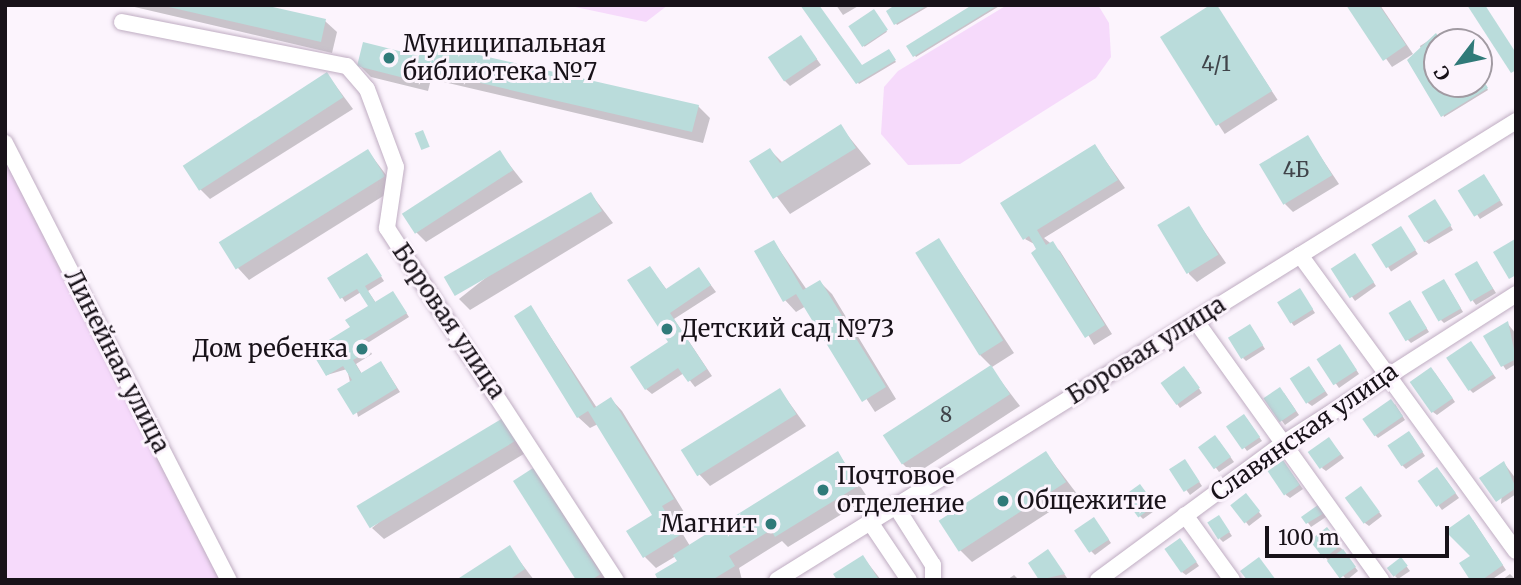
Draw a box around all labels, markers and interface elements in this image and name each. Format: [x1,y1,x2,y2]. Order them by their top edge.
north arrow [1423,28,1493,98]
place label: Муниципальная библиотека №7 [403,30,606,86]
marker: Муниципальная библиотека №7 [381,50,397,66]
house number: 4/1 [1201,51,1231,77]
text: С [1428,61,1455,85]
house number: 4Б [1283,157,1309,183]
street label: Боровая улица [386,238,512,404]
street label: Линейная улица [58,264,176,458]
street label: Боровая улица [1061,290,1231,410]
place label: Детский сад №73 [681,315,895,343]
marker: Детский сад №73 [659,321,675,337]
place label: Дом ребенка [193,335,348,363]
marker: Дом ребенка [354,341,370,357]
street label: Славянская улица [1205,357,1403,507]
house number: 8 [940,402,952,428]
place label: Почтовое отделение [837,462,964,518]
marker: Почтовое отделение [815,482,831,498]
place label: Общежитие [1017,487,1166,515]
marker: Общежитие [995,493,1011,509]
place label: Магнит [661,510,757,538]
scale bar [1269,512,1453,556]
marker: Магнит [763,516,779,532]
text: 100 m [1278,524,1340,551]

